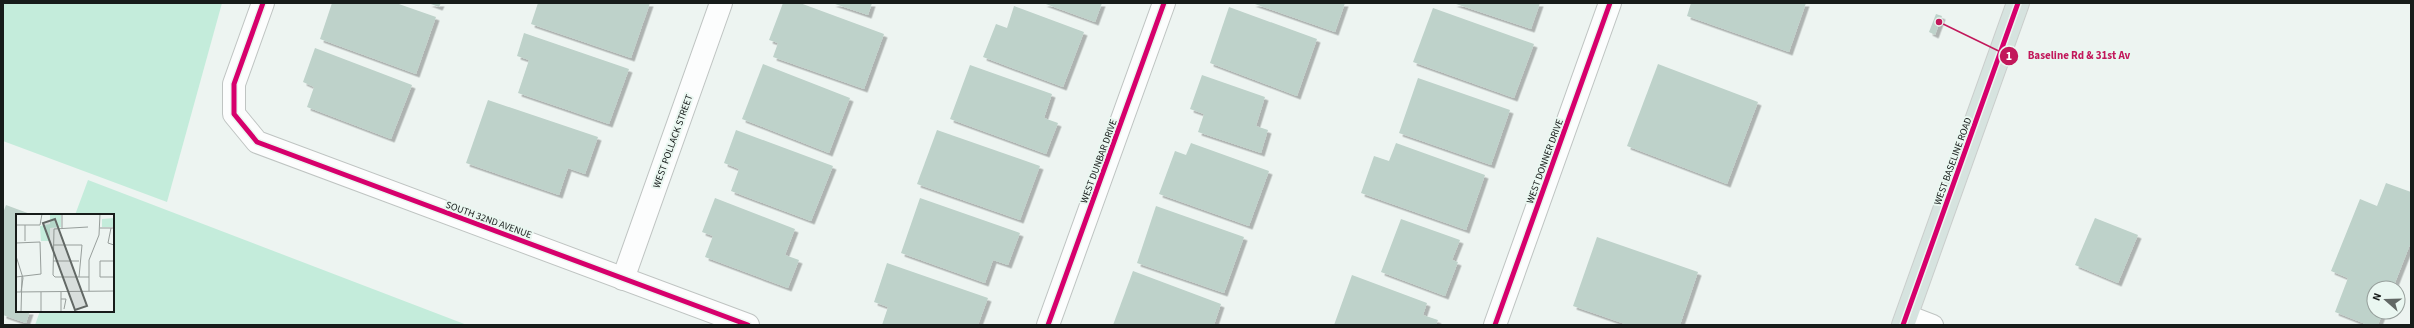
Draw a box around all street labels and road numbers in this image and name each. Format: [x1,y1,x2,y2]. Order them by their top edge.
street label: WEST POLLACK STREET [649,92,697,190]
street label: WEST BASELINE ROAD [1931,115,1975,207]
street label: WEST DUNBAR DRIVE [1077,117,1121,205]
street label: WEST DONNER DRIVE [1523,117,1567,206]
street label: SOUTH 32ND AVENUE [444,198,534,242]

